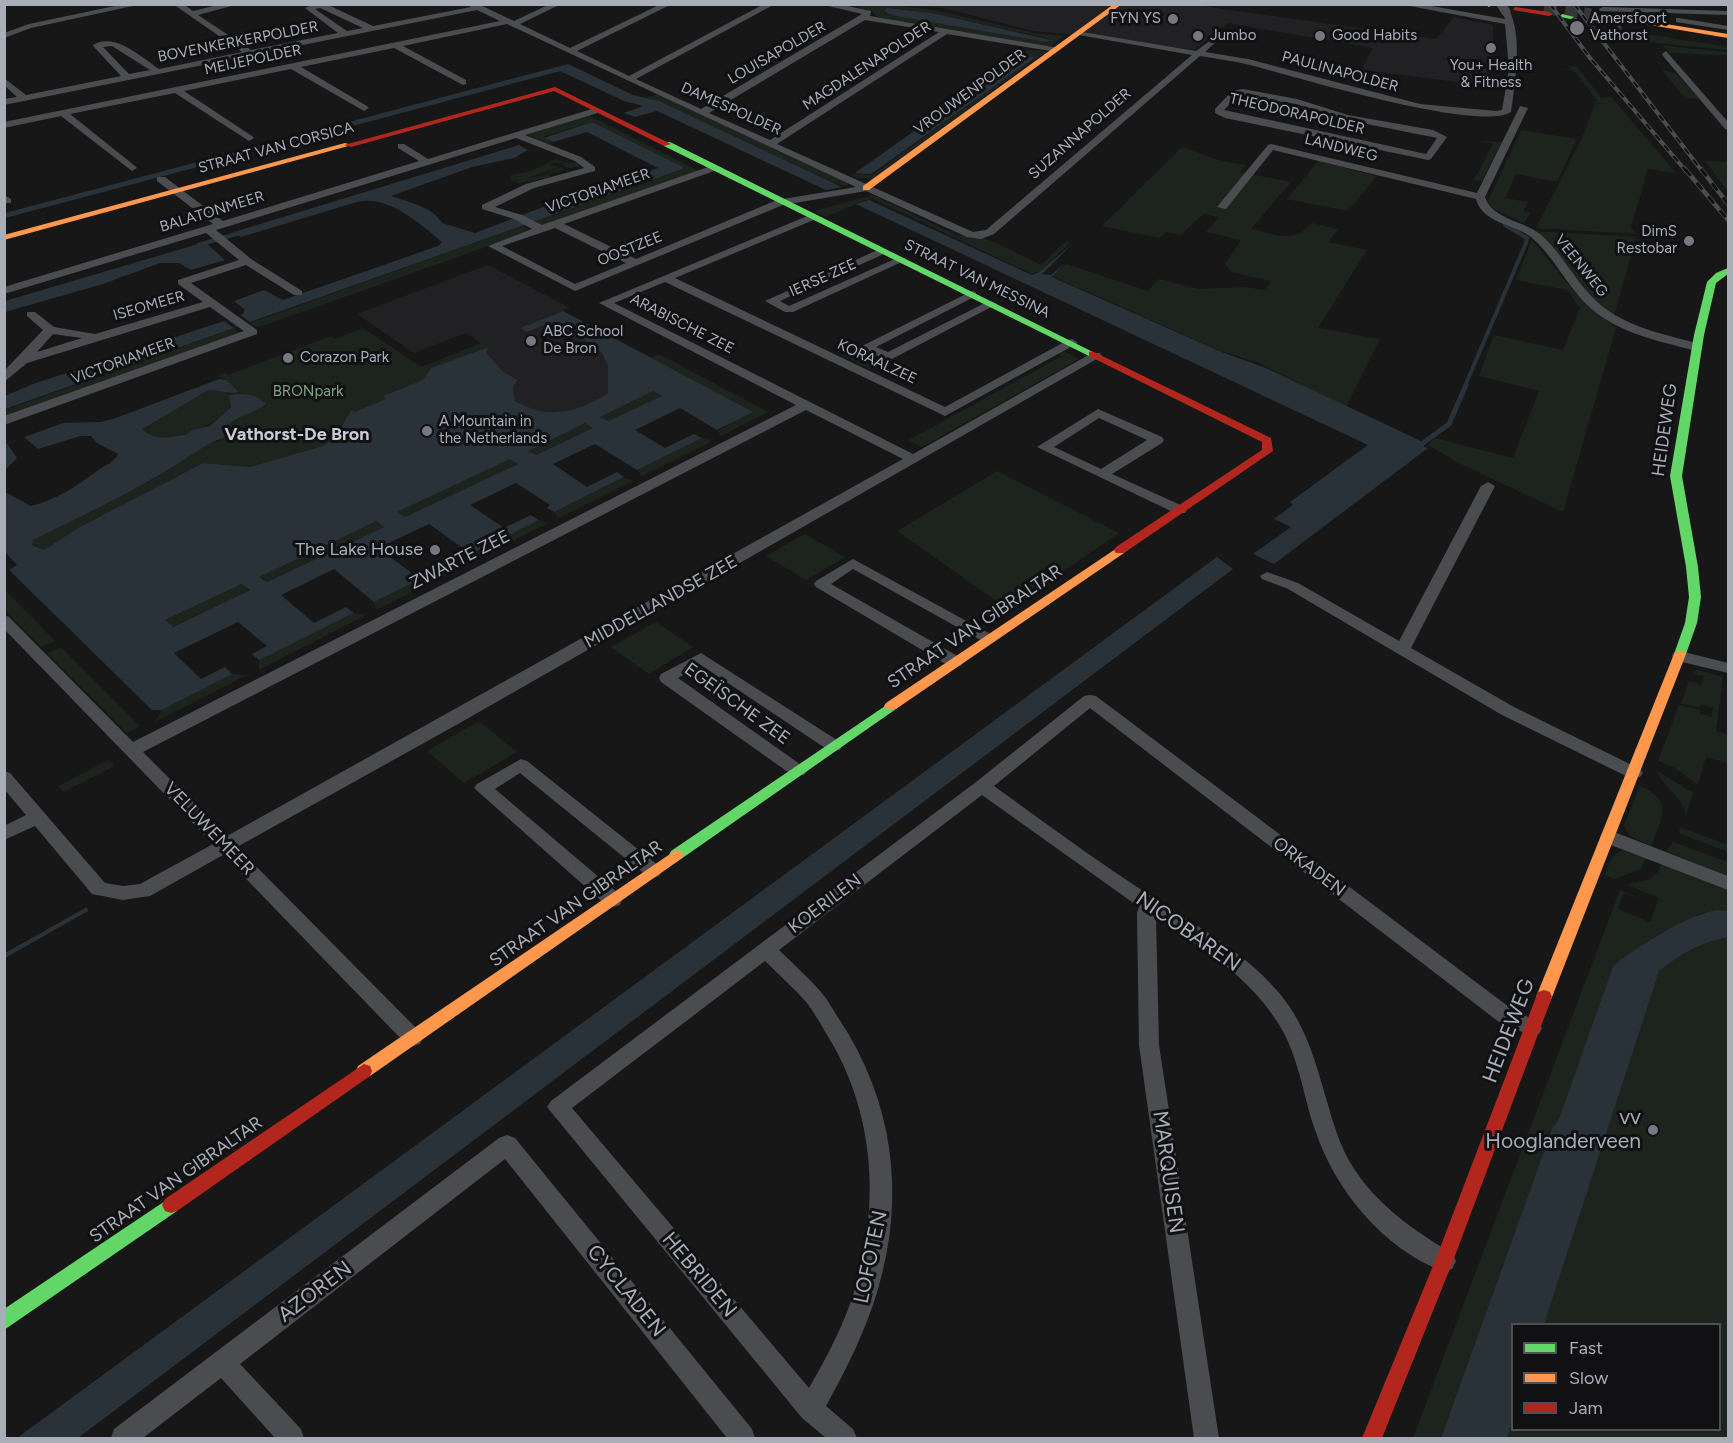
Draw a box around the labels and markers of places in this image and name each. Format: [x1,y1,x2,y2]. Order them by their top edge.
place label: FYN YS [1110,10,1161,28]
place label: Amersfoort Vathorst [1590,10,1667,45]
marker: FYN YS [1166,12,1180,26]
marker: Amersfoort Vathorst [1568,19,1586,37]
place label: Jumbo [1210,27,1256,45]
place label: Good Habits [1332,27,1417,45]
marker: Jumbo [1191,29,1205,43]
marker: Good Habits [1313,29,1327,43]
marker: You+ Health & Fitness [1484,41,1498,55]
place label: You+ Health & Fitness [1450,57,1532,92]
place label: DimS Restobar [1617,223,1677,258]
marker: DimS Restobar [1682,234,1696,248]
place label: ABC School De Bron [543,323,623,358]
marker: ABC School De Bron [524,334,538,348]
place label: Corazon Park [300,349,389,367]
marker: Corazon Park [281,351,295,365]
place label: A Mountain in the Netherlands [439,413,547,448]
marker: A Mountain in the Netherlands [420,424,434,438]
place label: The Lake House [295,539,423,561]
marker: The Lake House [428,543,442,557]
place label: vv Hooglanderveen [1485,1105,1641,1155]
marker: vv Hooglanderveen [1646,1123,1660,1137]

